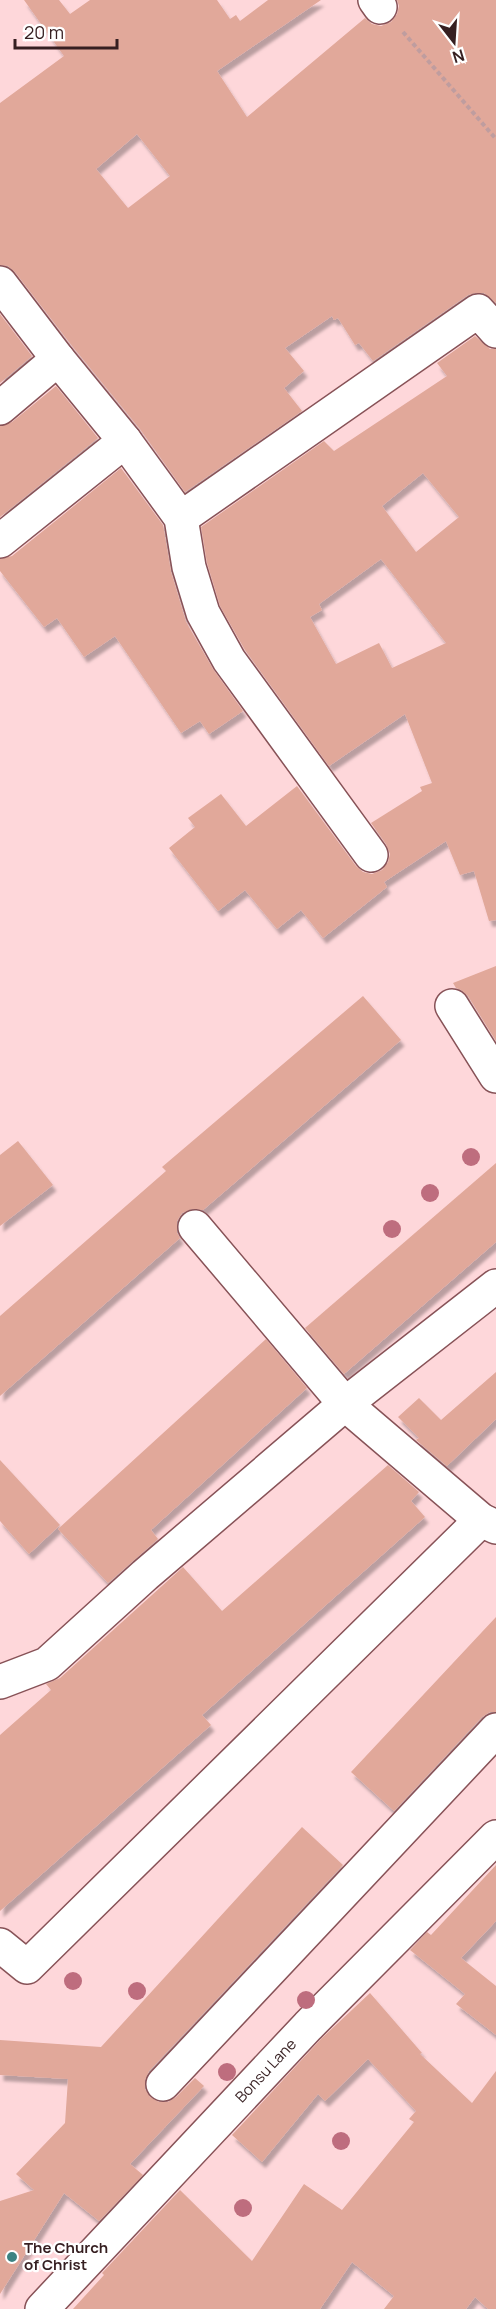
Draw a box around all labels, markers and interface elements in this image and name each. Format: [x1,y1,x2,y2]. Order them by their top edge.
scale bar [15,12,117,50]
north arrow [424,12,484,72]
text: 20 m [24,20,64,44]
text: N [450,44,467,69]
street label: Bonsu Lane [230,2034,301,2107]
place label: The Church of Christ [24,2237,108,2275]
marker: The Church of Christ [5,2250,19,2264]

